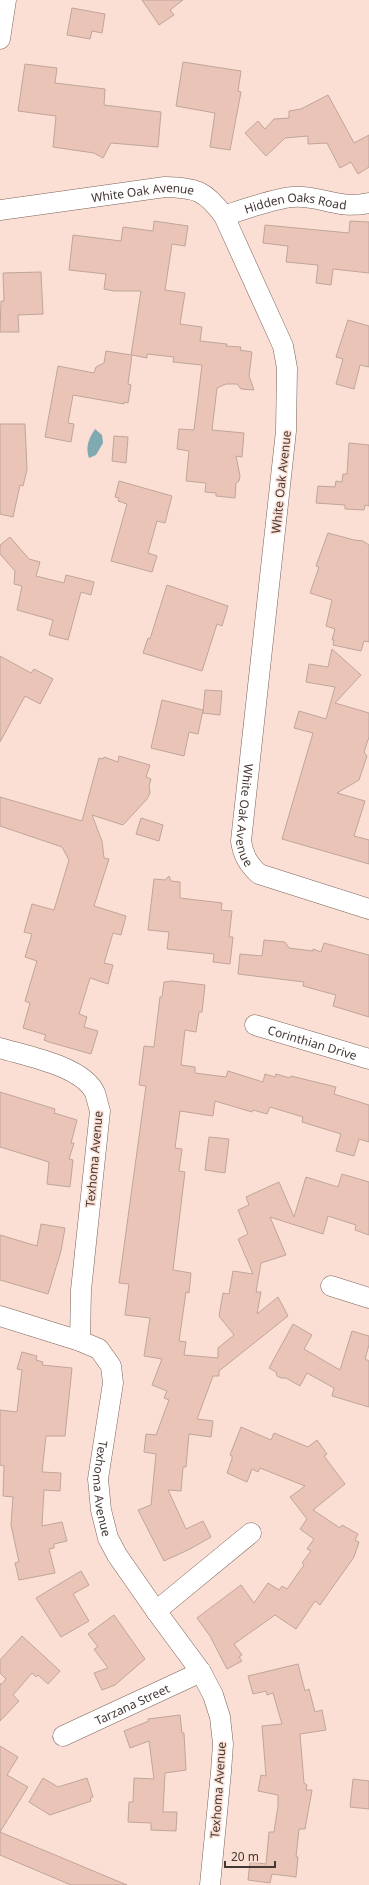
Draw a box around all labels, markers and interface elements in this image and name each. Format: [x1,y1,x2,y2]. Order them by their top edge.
street label: White Oak Avenue [90,178,196,206]
street label: Hidden Oaks Road [242,188,348,217]
street label: White Oak Avenue [267,429,295,534]
street label: White Oak Avenue [232,763,258,870]
street label: Corinthian Drive [266,1021,359,1064]
street label: Texhoma Avenue [81,1110,107,1208]
street label: Texhoma Avenue [89,1440,116,1538]
street label: Tarzana Street [92,1679,173,1729]
street label: Texhoma Avenue [206,1741,230,1839]
scale bar [225,1843,275,1869]
text: 20 m [231,1848,259,1865]

